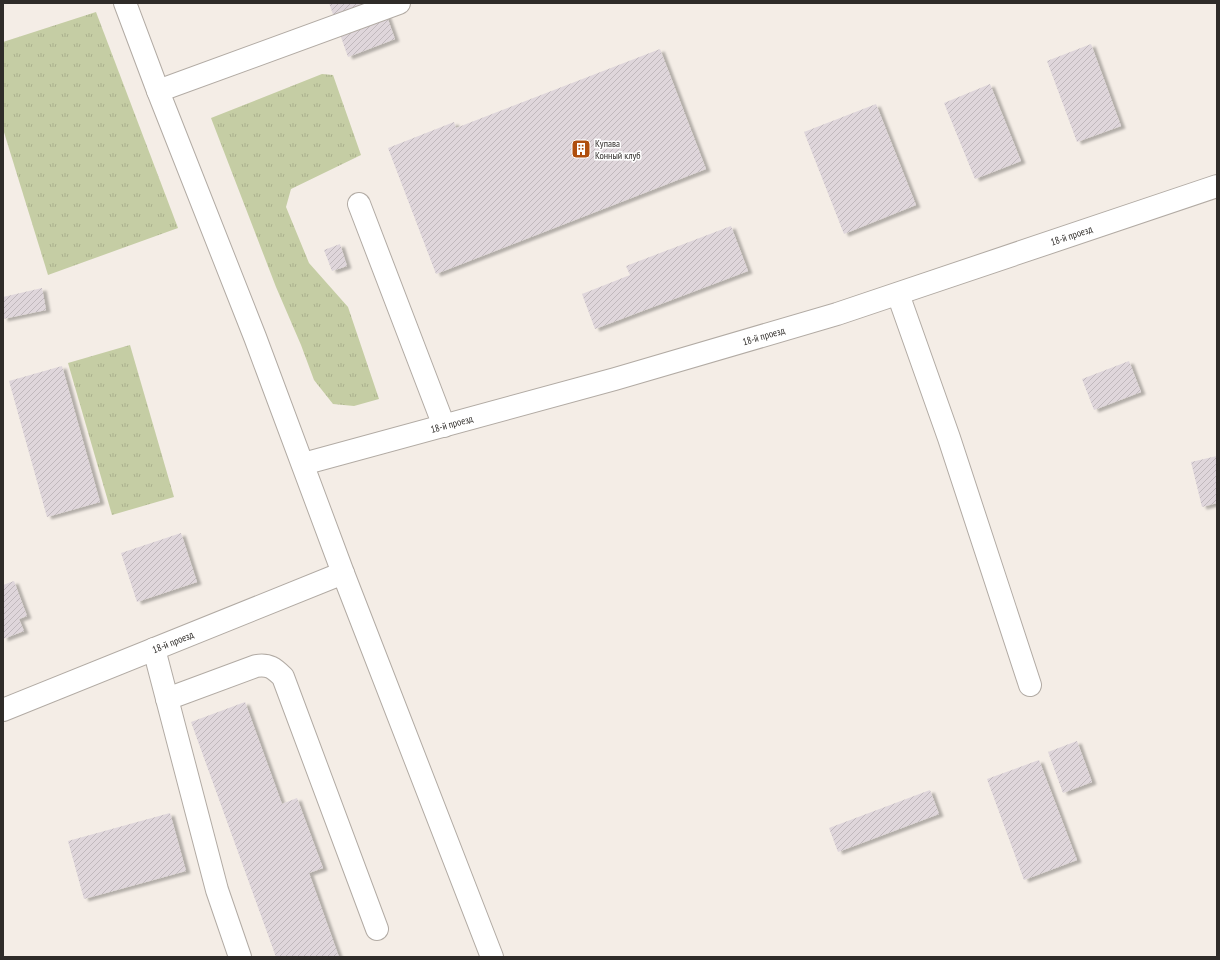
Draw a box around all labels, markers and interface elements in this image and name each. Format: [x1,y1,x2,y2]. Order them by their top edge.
place label: Купава Конный клуб [595,137,641,162]
building icon: Купава Конный клуб [570,138,592,160]
street label: 18-й проезд [1049,222,1095,248]
street label: 18-й проезд [741,323,787,348]
street label: 18-й проезд [429,411,475,436]
street label: 18-й проезд [150,627,196,656]

